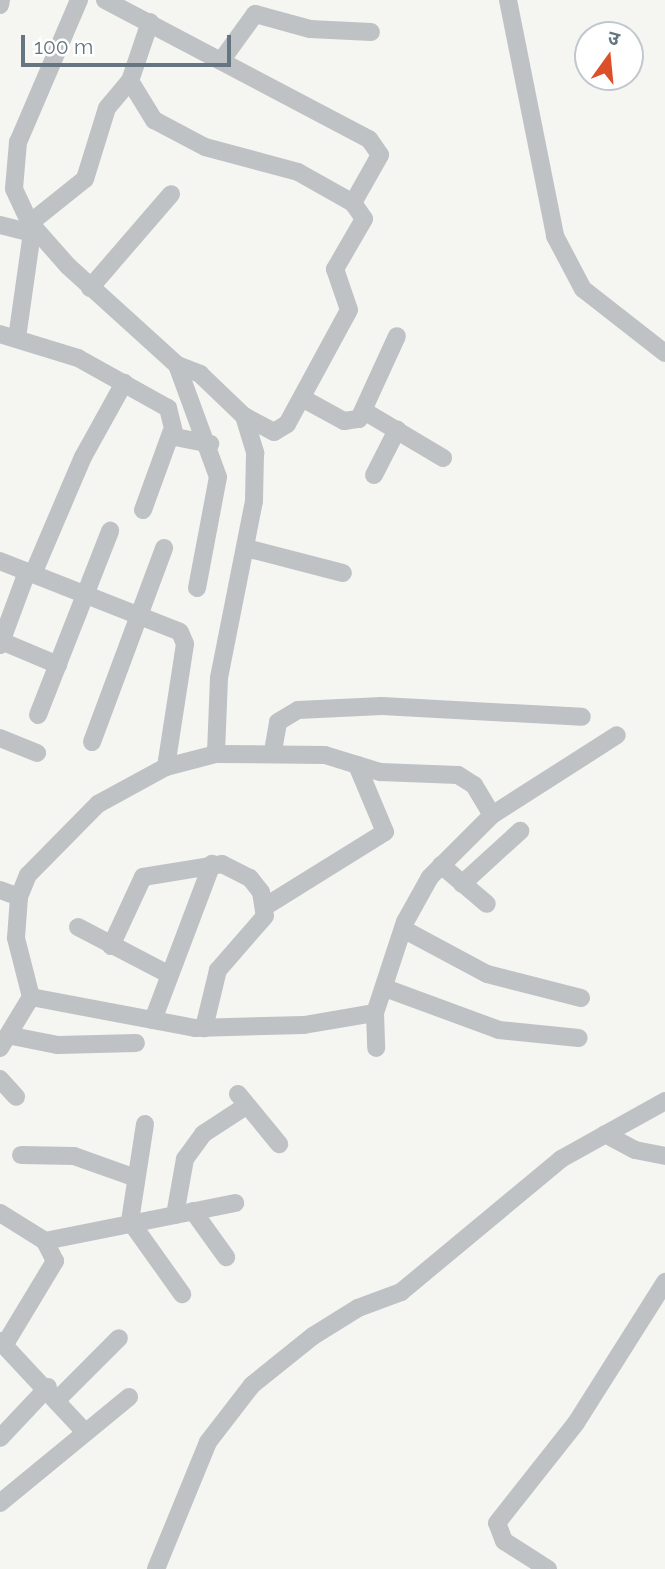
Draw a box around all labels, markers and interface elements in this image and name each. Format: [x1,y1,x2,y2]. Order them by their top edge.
scale bar [24,21,234,65]
north arrow [574,21,644,91]
text: उ [606,26,622,50]
text: 100 m [34,34,93,59]

